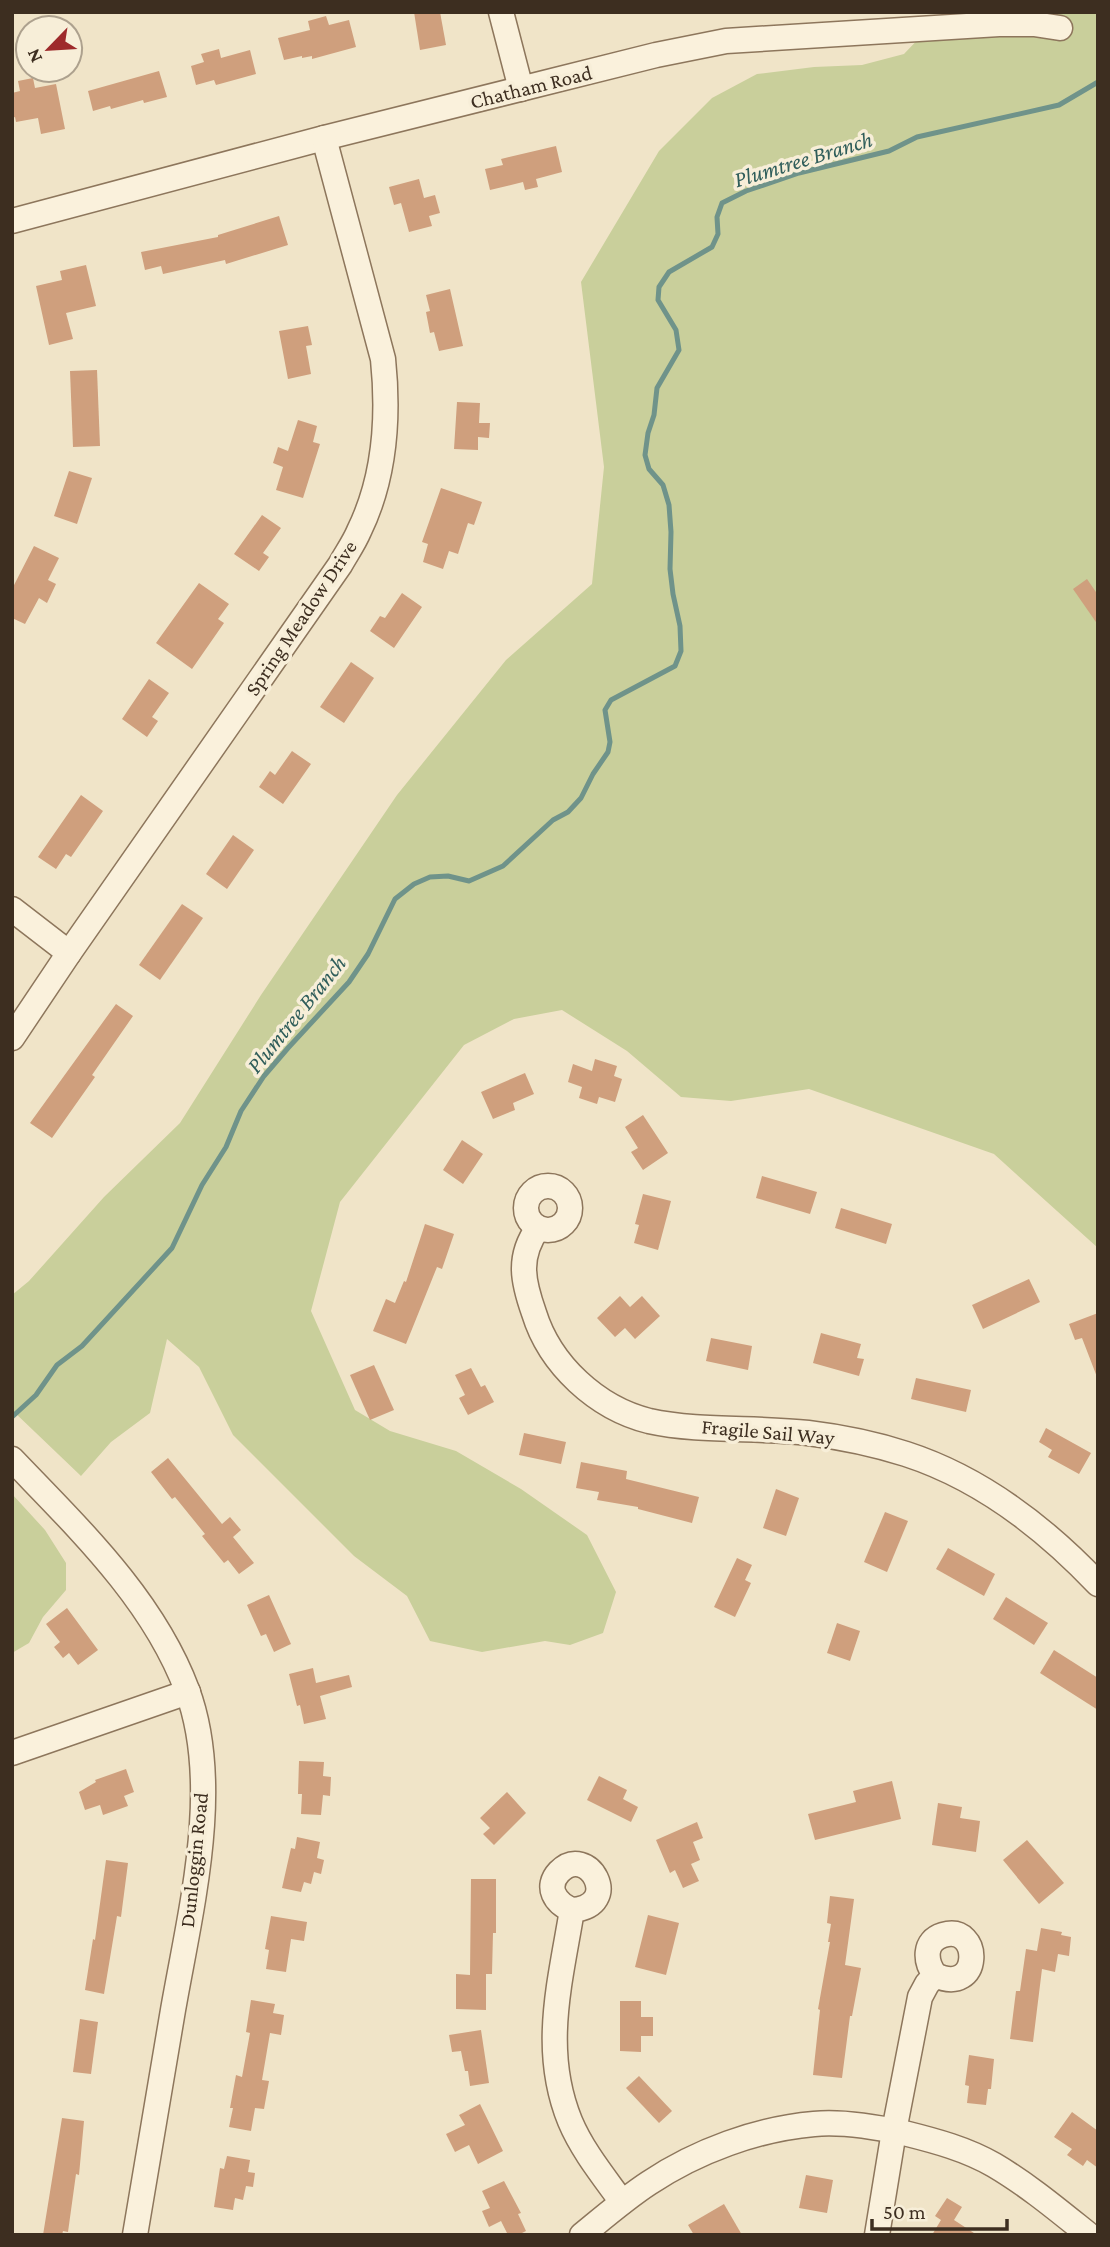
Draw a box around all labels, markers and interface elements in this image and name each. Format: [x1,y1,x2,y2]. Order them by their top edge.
north arrow [14,14,84,84]
text: N [22,46,46,66]
street label: Chatham Road [468,60,594,114]
water label: Plumtree Branch [731,126,875,192]
street label: Spring Meadow Drive [240,536,362,700]
water label: Plumtree Branch [241,950,351,1078]
street label: Fragile Sail Way [700,1414,836,1450]
street label: Dunloggin Road [175,1791,213,1929]
scale bar [872,2188,1007,2232]
text: 50 m [883,2200,926,2224]

